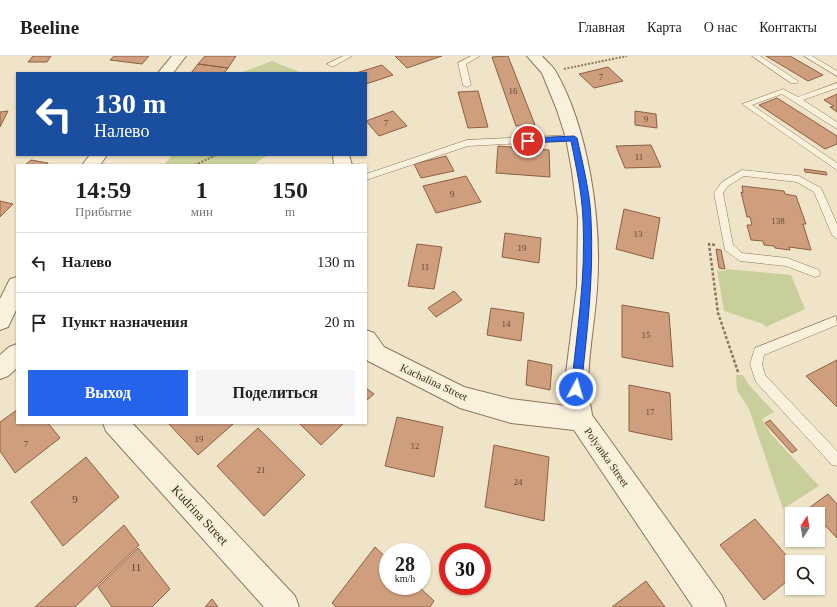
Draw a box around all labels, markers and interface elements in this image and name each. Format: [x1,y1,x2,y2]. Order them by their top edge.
text: Beeline [20,17,79,38]
text: Главная [578,20,625,35]
text: Карта [647,20,682,35]
text: О нас [704,20,737,35]
text: Контакты [759,20,817,35]
house number: 7 [599,72,604,82]
house number: 16 [509,86,518,96]
icon: left [28,88,80,140]
text: 130 m [94,88,166,119]
house number: 9 [644,114,649,124]
house number: 7 [384,118,389,128]
text: Налево [94,121,150,141]
pin [511,124,545,158]
icon: arrive [517,130,539,152]
house number: 11 [635,152,643,162]
text: 14:59 [75,177,131,203]
text: 1 [196,177,208,203]
text: 150 [272,177,308,203]
house number: 9 [450,189,455,199]
text: Прибытие [75,204,132,219]
text: мин [191,204,213,219]
text: m [285,204,295,219]
house number: 138 [771,216,785,226]
house number: 13 [634,229,643,239]
house number: 19 [518,243,527,253]
icon: left [28,252,50,274]
text: Налево [62,254,112,270]
text: 130 m [317,254,355,270]
house number: 11 [421,262,429,272]
icon: arrive [28,312,50,334]
text: Пункт назначения [62,314,188,330]
text: 20 m [325,314,355,330]
house number: 14 [502,319,511,329]
house number: 15 [642,330,651,340]
street label: Kachalina Street [398,361,470,403]
position arrow [555,368,597,410]
button: Выход [28,370,188,416]
button: Поделиться [196,370,355,416]
house number: 17 [646,407,655,417]
street label: Polyanka Street [582,425,632,489]
house number: 19 [195,434,204,444]
house number: 7 [24,439,29,449]
house number: 12 [411,441,420,451]
house number: 21 [257,465,266,475]
house number: 24 [514,477,523,487]
street label: Kudrina Street [169,482,232,548]
house number: 9 [72,493,78,505]
north arrow [785,507,825,547]
map controls [785,507,825,595]
speed limit sign: 30 [439,543,491,595]
text: 28 [395,553,415,575]
button: search [785,555,825,595]
house number: 11 [131,561,141,573]
text: km/h [395,573,415,584]

